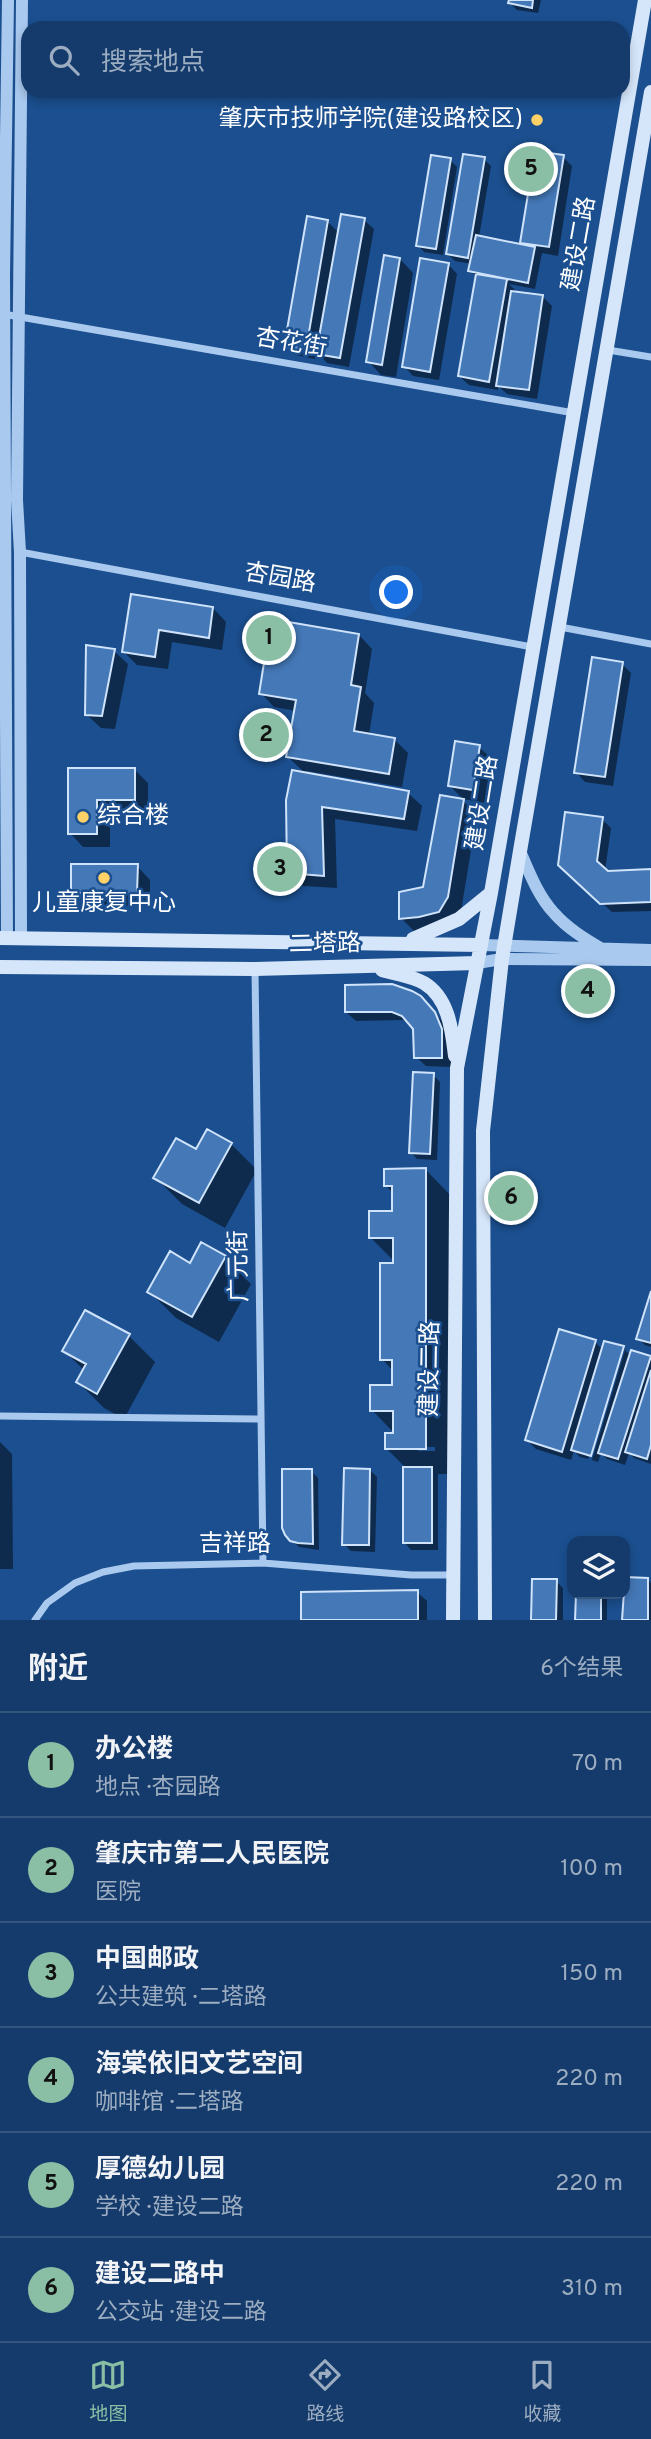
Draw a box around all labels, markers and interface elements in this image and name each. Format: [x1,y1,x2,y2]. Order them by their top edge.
search box [21,21,630,98]
icon: search [45,41,83,79]
text: 搜索地点 [101,47,205,80]
place label: 肇庆市技师学院(建设路校区) [219,105,523,135]
marker: 肇庆市技师学院(建设路校区) [529,112,545,128]
pin: 5 [508,143,554,195]
street label: 建设二路 [557,194,603,294]
street label: 杏花街 [253,323,329,365]
street label: 杏园路 [242,558,318,600]
your location [379,575,413,609]
pin: 1 [246,612,292,664]
pin: 2 [243,709,289,761]
street label: 建设二路 [461,753,505,853]
place label: 综合楼 [97,802,169,832]
marker: 综合楼 [75,809,91,825]
pin: 3 [257,843,303,895]
marker: 儿童康复中心 [96,870,112,886]
place label: 儿童康复中心 [32,889,176,919]
street label: 二塔路 [289,929,361,961]
pin: 4 [565,965,611,1017]
pin: 6 [488,1172,534,1224]
street label: 广元街 [224,1230,256,1302]
street label: 建设二路 [415,1321,447,1417]
street label: 吉祥路 [199,1530,271,1560]
map controls [567,1536,630,1599]
button: layers [567,1536,630,1599]
text: 附近 [28,1652,88,1689]
text: 6个结果 [540,1655,623,1684]
text: 办公楼 [95,1734,173,1767]
text: 1 [46,1750,56,1779]
text: 70 m [572,1750,623,1779]
text: 地点 · 杏园路 [95,1774,221,1803]
text: 肇庆市第二人民医院 [95,1839,329,1872]
text: 2 [44,1855,58,1884]
text: 100 m [560,1855,623,1884]
text: 医院 [95,1879,141,1908]
text: 中国邮政 [95,1944,199,1977]
text: 3 [44,1960,58,1989]
text: 150 m [561,1960,623,1989]
text: 公共建筑 · 二塔路 [95,1984,267,2013]
text: 海棠依旧文艺空间 [95,2049,303,2082]
text: 4 [44,2065,58,2094]
text: 220 m [555,2065,623,2094]
text: 咖啡馆 · 二塔路 [95,2089,244,2118]
text: 厚德幼儿园 [95,2154,225,2187]
text: 5 [44,2170,58,2199]
text: 220 m [555,2170,623,2199]
text: 学校 · 建设二路 [95,2194,244,2223]
text: 建设二路中 [95,2259,225,2292]
text: 6 [44,2275,58,2304]
text: 310 m [561,2275,623,2304]
text: 公交站 · 建设二路 [95,2299,267,2328]
tab: 地图 [89,2356,128,2427]
tab: 路线 [306,2356,345,2427]
tab: 收藏 [523,2356,562,2427]

